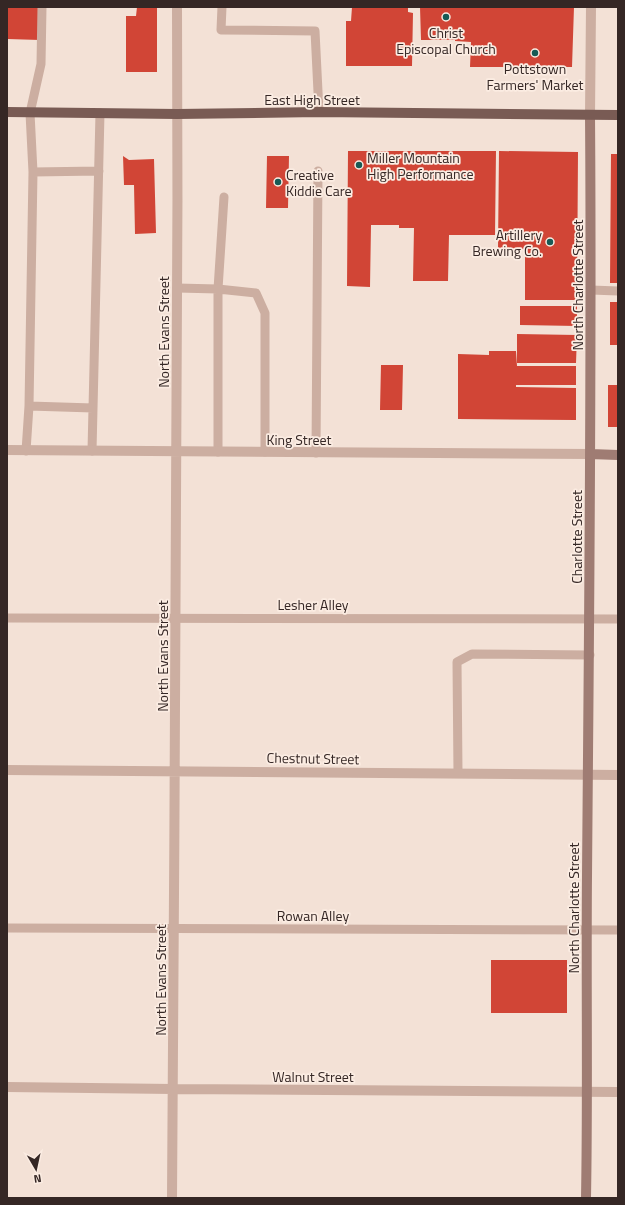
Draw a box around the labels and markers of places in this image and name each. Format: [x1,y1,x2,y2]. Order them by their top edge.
marker: Christ Episcopal Church [441,12,451,22]
place label: Christ Episcopal Church [396,22,496,59]
marker: Pottstown Farmers' Market [530,48,540,58]
place label: Pottstown Farmers' Market [487,58,584,95]
place label: Miller Mountain High Performance [367,147,474,184]
marker: Miller Mountain High Performance [354,160,364,170]
place label: Creative Kiddie Care [286,164,351,201]
marker: Creative Kiddie Care [273,177,283,187]
place label: Artillery Brewing Co. [472,224,542,261]
marker: Artillery Brewing Co. [545,237,555,247]

